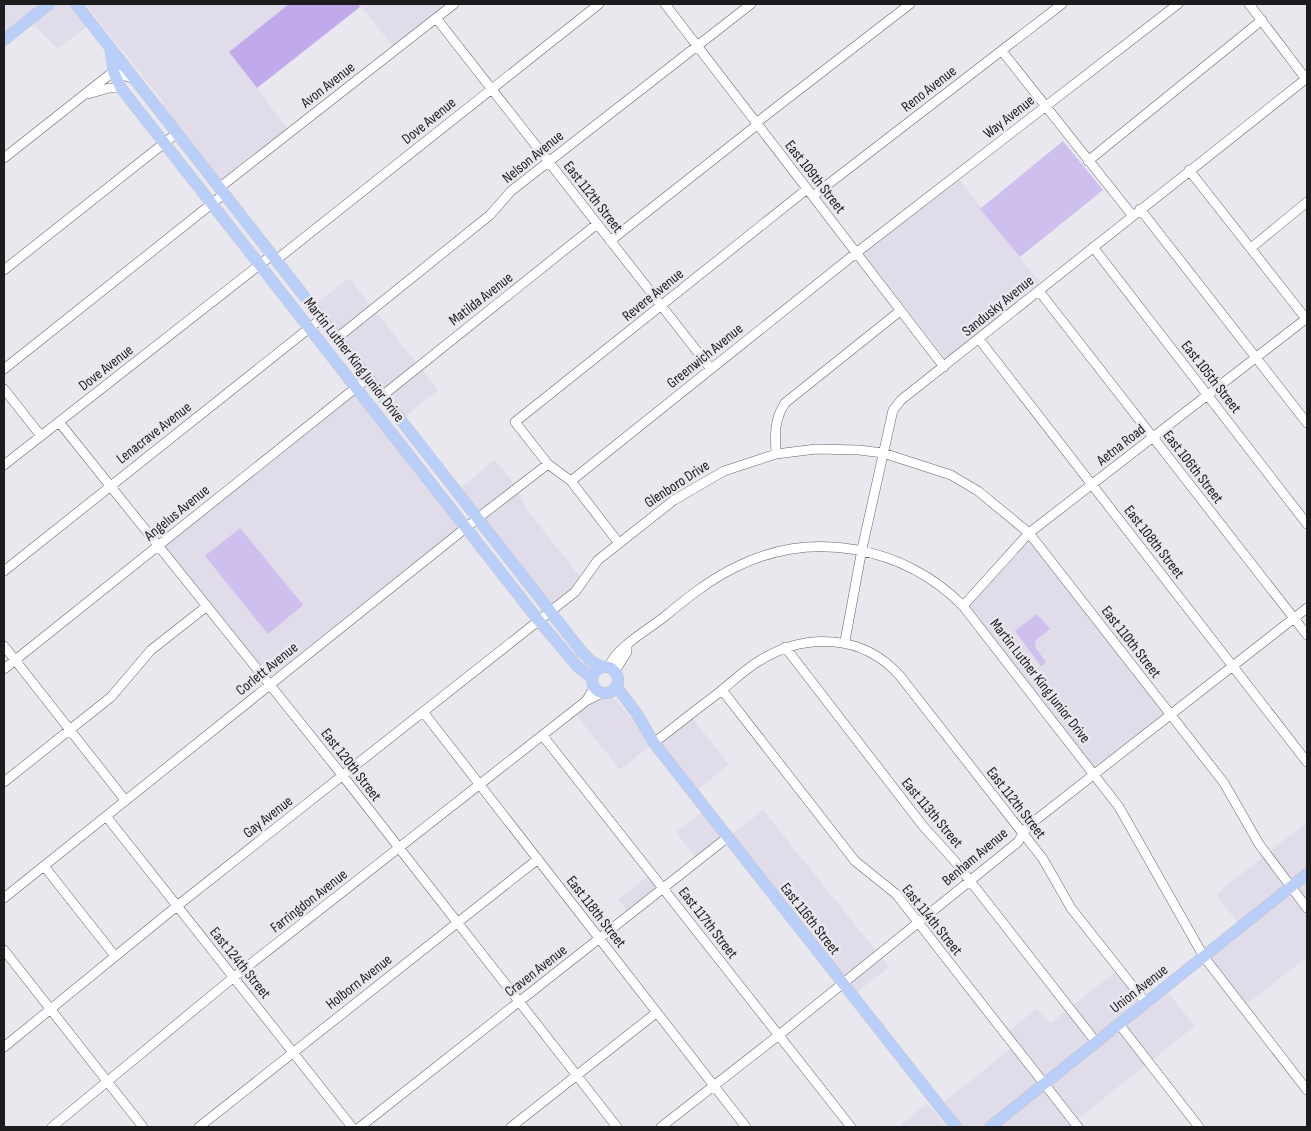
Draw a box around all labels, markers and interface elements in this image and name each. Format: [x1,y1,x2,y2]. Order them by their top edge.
street label: Avon Avenue [296,58,359,113]
street label: Reno Avenue [898,62,960,116]
street label: Way Avenue [980,91,1038,143]
street label: Dove Avenue [398,93,460,149]
street label: Nelson Avenue [498,126,568,188]
street label: East 109th Street [780,137,850,218]
street label: East 112th Street [559,157,627,237]
street label: Revere Avenue [618,264,688,326]
street label: Matilda Avenue [445,268,517,330]
street label: Sandusky Avenue [958,271,1038,341]
street label: Martin Luther King Junior Drive [299,294,409,426]
street label: Greenwich Avenue [663,319,747,393]
street label: East 105th Street [1177,337,1246,417]
street label: Dove Avenue [75,341,137,395]
street label: Lenacrave Avenue [113,398,195,468]
street label: Aetna Road [1092,420,1149,471]
street label: East 106th Street [1159,427,1228,508]
street label: Glenboro Drive [641,456,713,512]
street label: Angelus Avenue [140,481,214,546]
street label: East 108th Street [1120,502,1189,583]
street label: East 110th Street [1097,602,1165,682]
street label: Martin Luther King Junior Drive [985,615,1095,747]
street label: Corlett Avenue [232,638,302,700]
street label: East 120th Street [317,725,386,806]
street label: East 112th Street [982,763,1050,843]
street label: East 113th Street [897,774,967,852]
street label: Gay Avenue [239,792,297,842]
street label: Benham Avenue [938,824,1012,890]
street label: Farringdon Avenue [267,865,351,937]
street label: East 118th Street [562,872,630,952]
street label: East 116th Street [776,879,844,959]
street label: East 114th Street [898,881,967,960]
street label: East 117th Street [674,883,742,963]
street label: East 124th Street [205,923,275,1003]
street label: Craven Avenue [501,941,571,1001]
street label: Holborn Avenue [322,950,396,1014]
street label: Union Avenue [1106,960,1172,1018]

